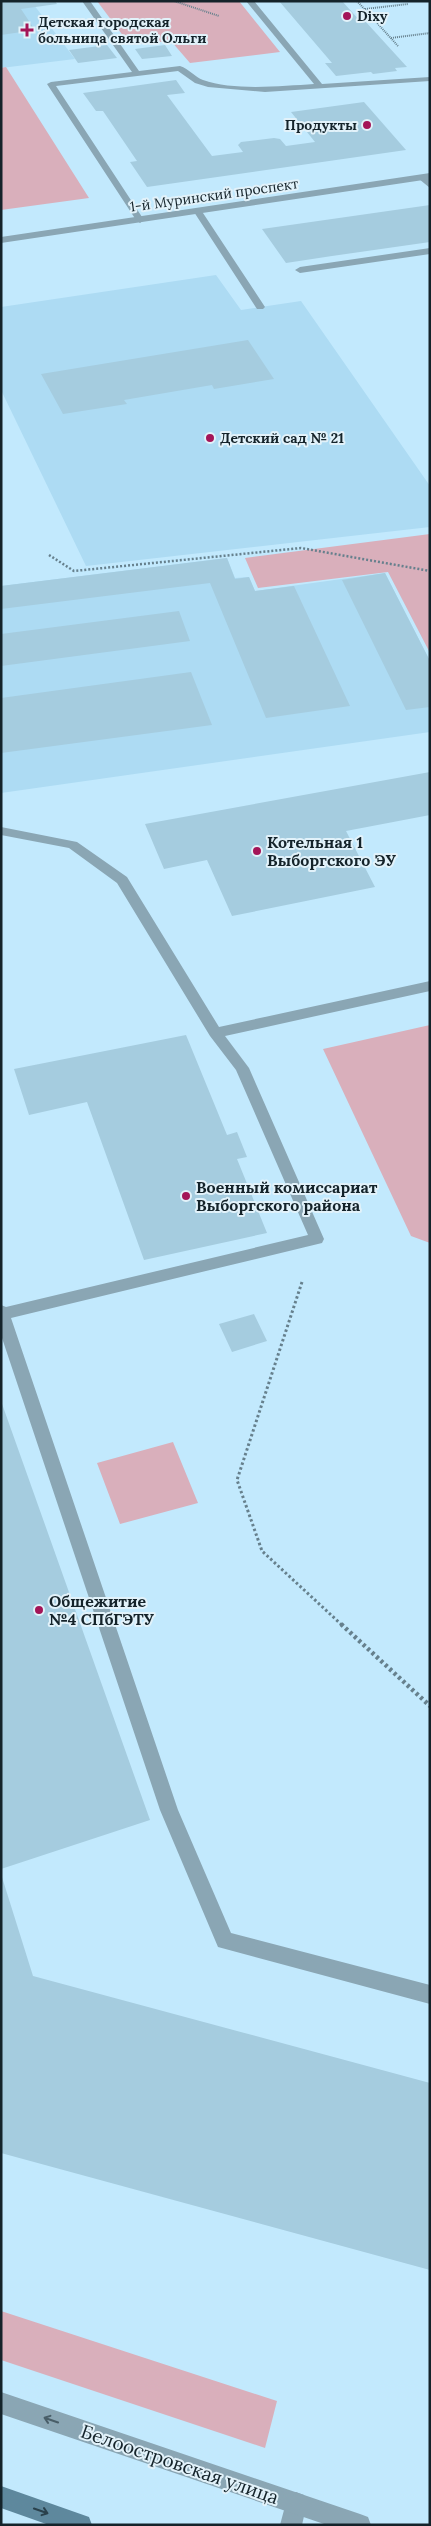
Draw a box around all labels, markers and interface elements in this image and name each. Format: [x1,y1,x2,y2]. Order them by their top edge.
place label: Dixy [357,7,388,25]
marker: Dixy [341,10,353,22]
place label: Детская городская больница святой Ольги [38,13,206,47]
marker: Детская городская больница святой Ольги [20,23,34,37]
place label: Продукты [285,116,357,134]
marker: Продукты [361,119,373,131]
street label: 1-й Муринский проспект [129,174,299,216]
place label: Детский сад № 21 [220,429,344,447]
marker: Детский сад № 21 [204,432,216,444]
place label: Котельная 1 Выборгского ЭУ [267,832,397,870]
marker: Котельная 1 Выборгского ЭУ [251,845,263,857]
place label: Военный комиссариат Выборгского района [196,1177,378,1215]
marker: Военный комиссариат Выборгского района [180,1190,192,1202]
place label: Общежитие №4 СПбГЭТУ [49,1591,155,1629]
marker: Общежитие №4 СПбГЭТУ [33,1604,45,1616]
one-way arrow [44,2415,60,2424]
street label: Белоостровская улица [78,2419,282,2509]
one-way arrow [33,2507,48,2516]

